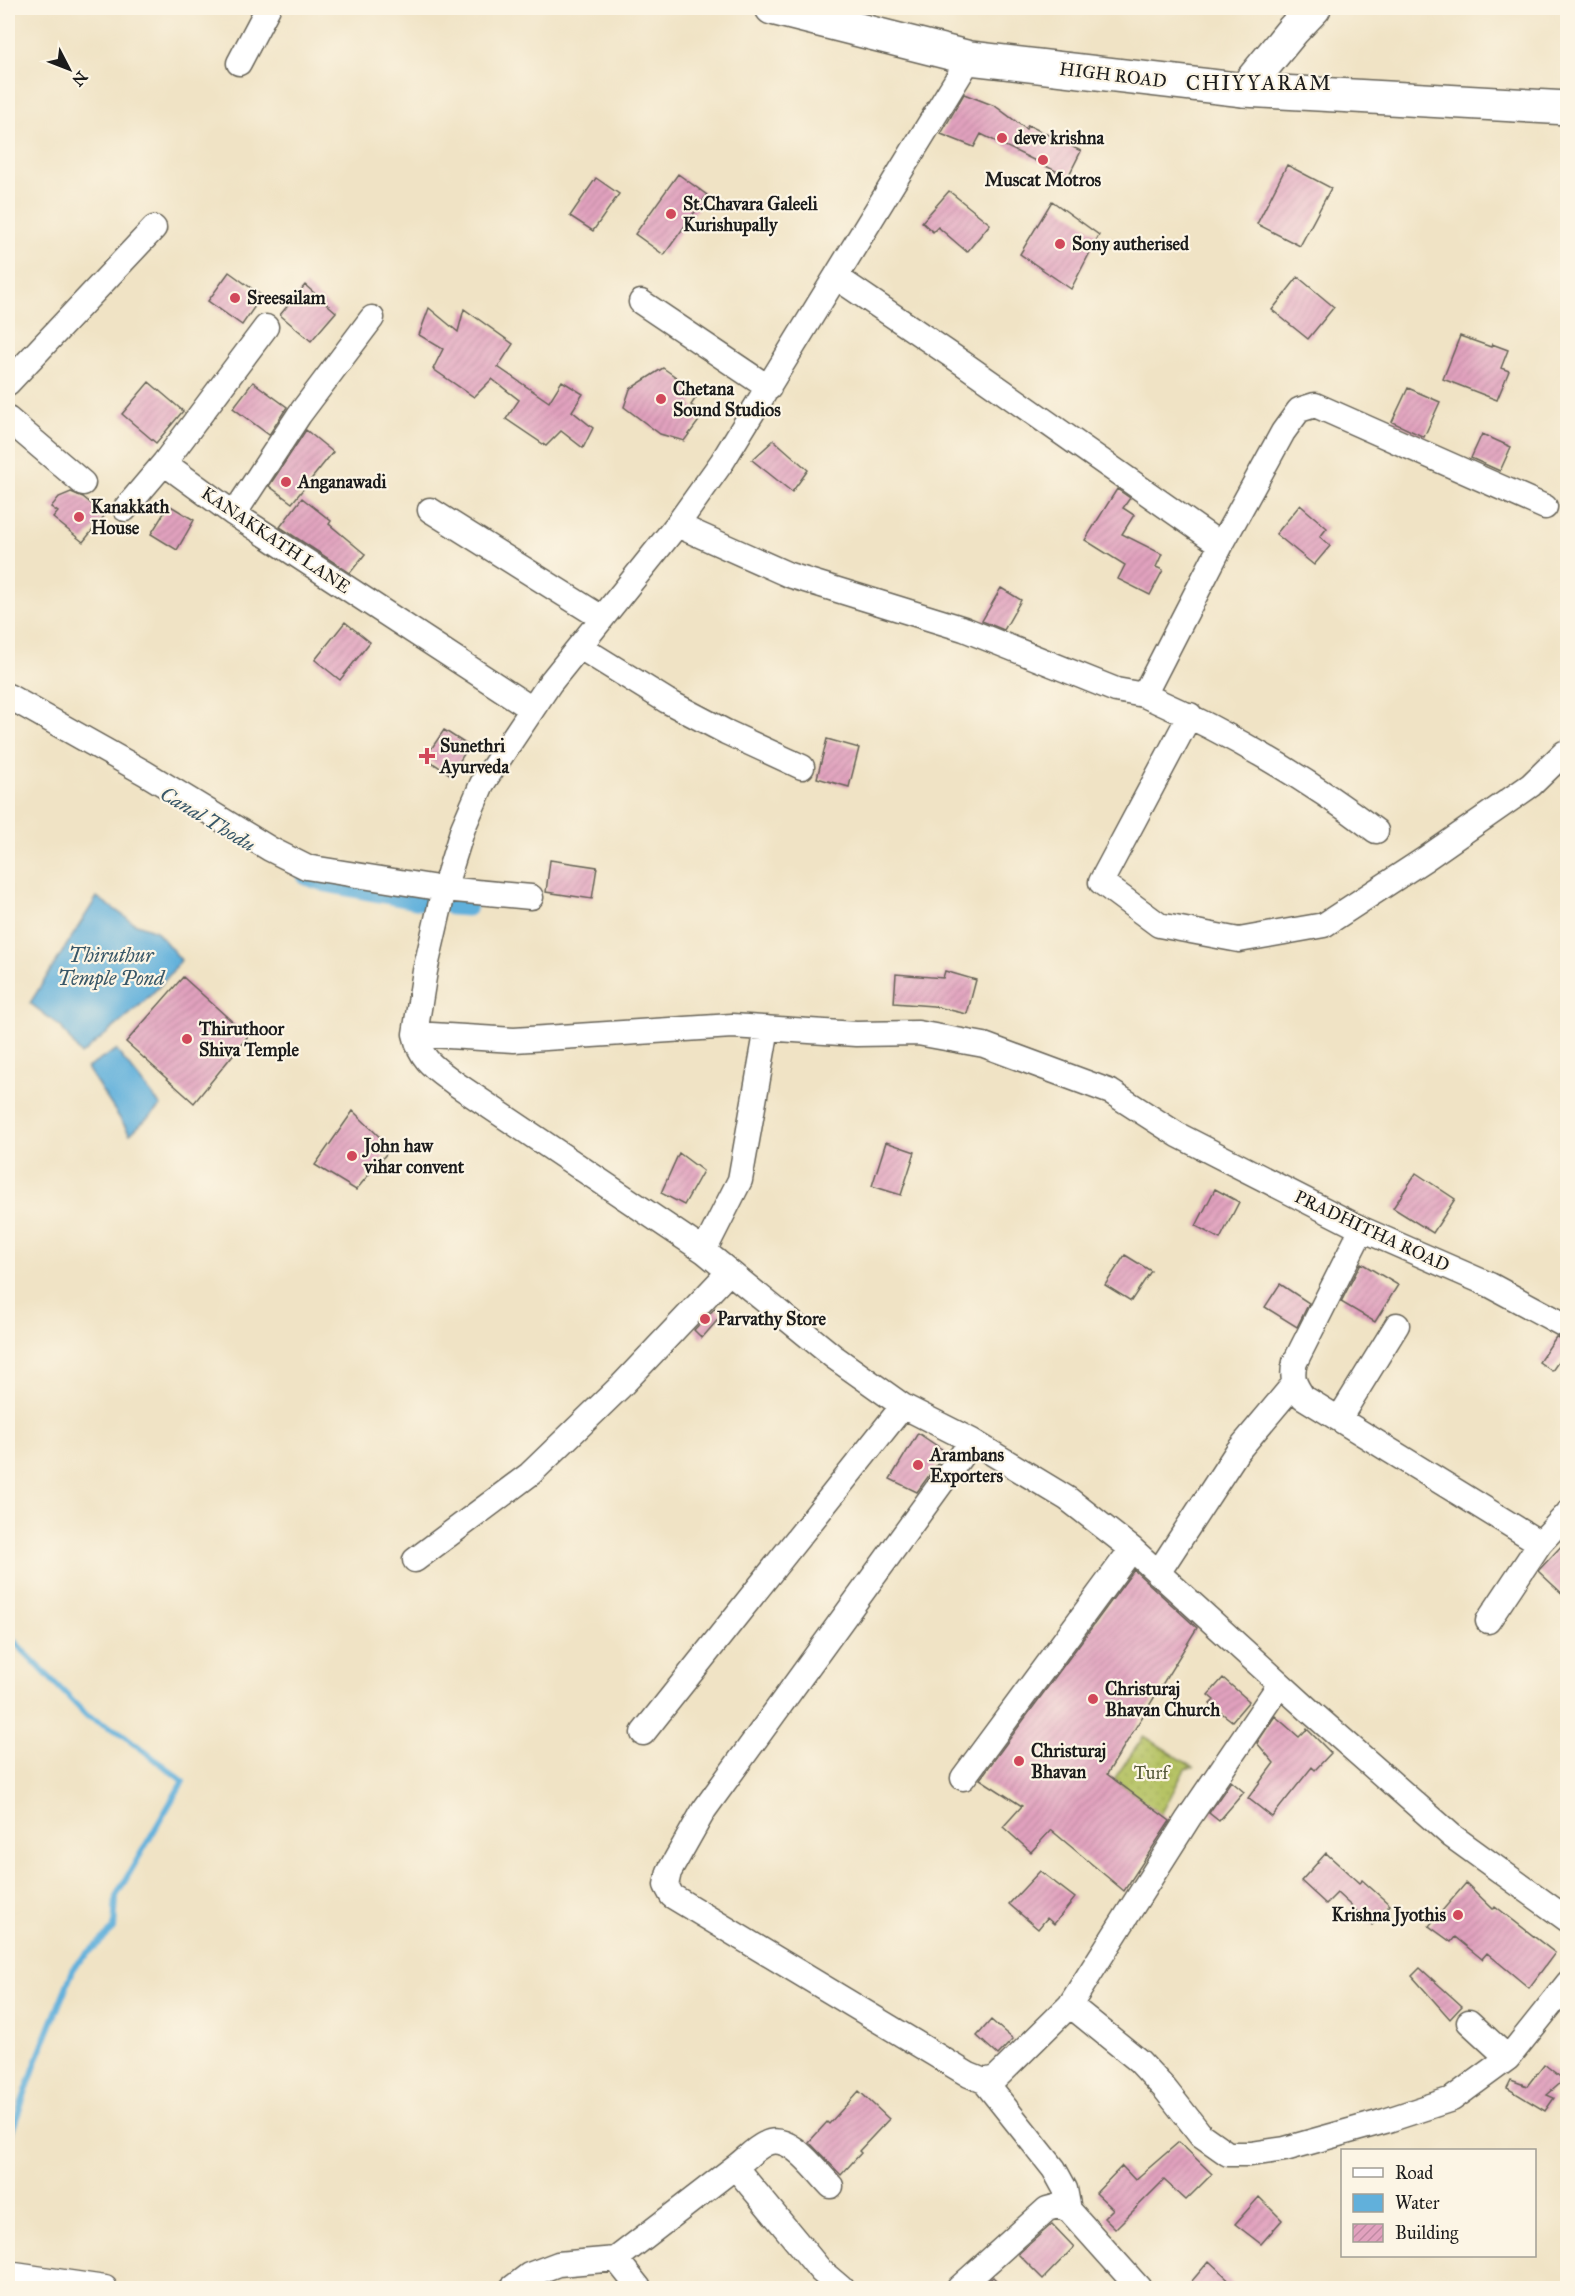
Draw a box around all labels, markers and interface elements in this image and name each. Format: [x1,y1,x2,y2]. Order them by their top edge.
north arrow [39,39,99,99]
street label: HIGH ROAD [1058,58,1168,92]
text: N [68,67,91,90]
district label: CHIYYARAM [1186,70,1332,96]
place label: deve krishna [1014,127,1105,149]
marker: deve krishna [995,131,1009,145]
marker: Muscat Motros [1036,153,1050,167]
place label: Muscat Motros [985,169,1102,191]
place label: St.Chavara Galeeli Kurishupally [683,193,819,237]
marker: St.Chavara Galeeli Kurishupally [664,207,678,221]
place label: Sony autherised [1072,233,1190,256]
marker: Sony autherised [1053,237,1067,251]
place label: Sreesailam [247,287,327,309]
marker: Sreesailam [228,291,242,305]
place label: Chetana Sound Studios [673,378,781,421]
marker: Chetana Sound Studios [654,392,668,406]
place label: Anganawadi [297,471,387,494]
marker: Anganawadi [279,475,293,489]
street label: KANAKKATH LANE [197,482,355,598]
place label: Kanakkath House [91,496,170,539]
marker: Kanakkath House [72,510,86,524]
place label: Sunethri Ayurveda [439,735,509,779]
marker: Sunethri Ayurveda [418,747,436,765]
water label: Canal Thodu [156,781,260,857]
water label: Thiruthur Temple Pond [58,943,166,991]
place label: Thiruthoor Shiva Temple [198,1018,299,1062]
marker: Thiruthoor Shiva Temple [180,1032,194,1046]
place label: John haw vihar convent [362,1135,465,1178]
marker: John haw vihar convent [345,1149,359,1163]
street label: PRADHITHA ROAD [1291,1185,1453,1277]
place label: Parvathy Store [717,1308,827,1331]
marker: Parvathy Store [698,1312,712,1326]
place label: Arambans Exporters [929,1444,1005,1488]
marker: Arambans Exporters [911,1458,925,1472]
place label: Christuraj Bhavan Church [1105,1678,1221,1721]
marker: Christuraj Bhavan Church [1086,1692,1100,1706]
place label: Christuraj Bhavan [1031,1740,1106,1783]
marker: Christuraj Bhavan [1012,1754,1026,1768]
park label: Turf [1134,1762,1171,1784]
place label: Krishna Jyothis [1332,1904,1446,1927]
marker: Krishna Jyothis [1451,1908,1465,1922]
legend [1341,2149,1536,2257]
text: Road [1395,2162,1433,2184]
text: Water [1395,2192,1440,2214]
text: Building [1395,2222,1459,2245]

